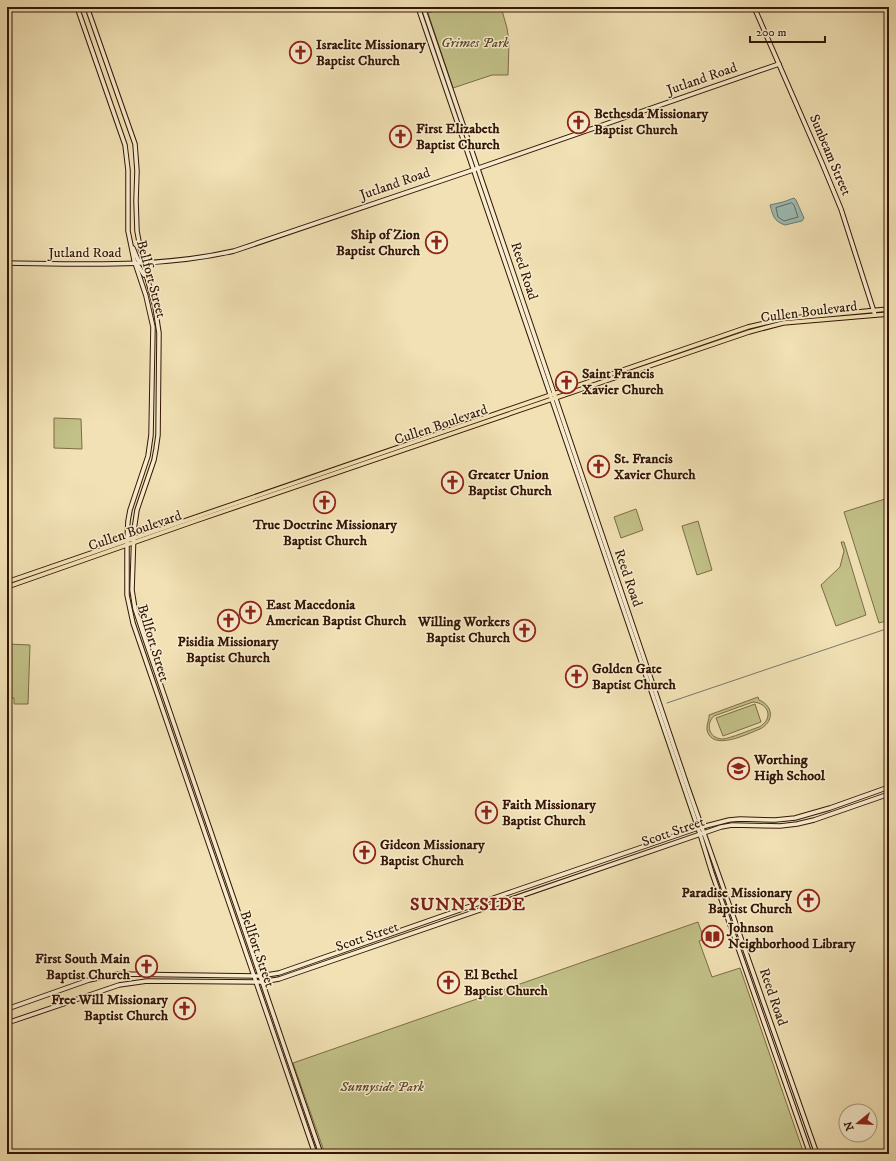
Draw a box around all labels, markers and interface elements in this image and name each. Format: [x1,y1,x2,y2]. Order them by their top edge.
scale bar [750,18,825,44]
text: 200 m [756,25,786,40]
park label: Grimes Park [441,34,509,52]
place label: Israelite Missionary Baptist Church [316,36,426,70]
church icon: Israelite Missionary Baptist Church [288,40,314,66]
street label: Jutland Road [663,59,739,100]
place label: Bethesda Missionary Baptist Church [594,105,708,139]
church icon: Bethesda Missionary Baptist Church [566,109,592,135]
street label: Sunbeam Street [805,112,855,199]
place label: First Elizabeth Baptist Church [416,120,501,154]
church icon: First Elizabeth Baptist Church [388,124,414,150]
street label: Jutland Road [356,164,432,205]
place label: Ship of Zion Baptist Church [336,226,421,260]
church icon: Ship of Zion Baptist Church [423,230,449,256]
street label: Bellfort Street [132,238,170,320]
street label: Reed Road [506,240,542,302]
street label: Jutland Road [47,244,121,262]
street label: Cullen Boulevard [760,297,858,327]
place label: Saint Francis Xavier Church [582,365,664,399]
church icon: Saint Francis Xavier Church [553,369,579,395]
street label: Cullen Boulevard [392,401,490,449]
place label: St. Francis Xavier Church [614,450,696,484]
church icon: St. Francis Xavier Church [585,454,611,480]
place label: Greater Union Baptist Church [468,466,553,500]
church icon: Greater Union Baptist Church [440,470,466,496]
church icon: True Doctrine Missionary Baptist Church [312,490,338,516]
street label: Cullen Boulevard [86,507,184,555]
place label: True Doctrine Missionary Baptist Church [252,516,397,550]
street label: Reed Road [610,547,646,609]
place label: East Macedonia American Baptist Church [265,596,407,630]
church icon: East Macedonia American Baptist Church [238,600,264,626]
street label: Bellfort Street [133,602,173,684]
church icon: Pisidia Missionary Baptist Church [215,607,241,633]
place label: Willing Workers Baptist Church [417,613,511,647]
church icon: Willing Workers Baptist Church [512,617,538,643]
place label: Pisidia Missionary Baptist Church [178,633,279,667]
place label: Golden Gate Baptist Church [592,660,677,694]
church icon: Golden Gate Baptist Church [564,664,590,690]
place label: Worthing High School [753,751,826,785]
school or university icon: Worthing High School [726,755,752,781]
place label: Faith Missionary Baptist Church [502,796,596,830]
church icon: Faith Missionary Baptist Church [474,800,500,826]
street label: Scott Street [639,813,707,851]
place label: Gideon Missionary Baptist Church [380,836,485,870]
church icon: Gideon Missionary Baptist Church [352,840,378,866]
place label: Paradise Missionary Baptist Church [681,884,793,918]
church icon: Paradise Missionary Baptist Church [795,888,821,914]
district label: SUNNYSIDE [410,894,526,916]
street label: Bellfort Street [235,908,279,990]
street label: Scott Street [333,918,401,956]
place label: Johnson Neighborhood Library [726,919,856,953]
library icon: Johnson Neighborhood Library [699,923,725,949]
place label: First South Main Baptist Church [35,950,131,984]
church icon: First South Main Baptist Church [133,954,159,980]
place label: El Bethel Baptist Church [464,966,549,1000]
street label: Reed Road [755,966,791,1028]
church icon: El Bethel Baptist Church [436,970,462,996]
place label: Free Will Missionary Baptist Church [51,991,169,1025]
church icon: Free Will Missionary Baptist Church [171,995,197,1021]
park label: Sunnyside Park [339,1078,424,1096]
north arrow [838,1103,878,1143]
text: N [841,1119,857,1132]

